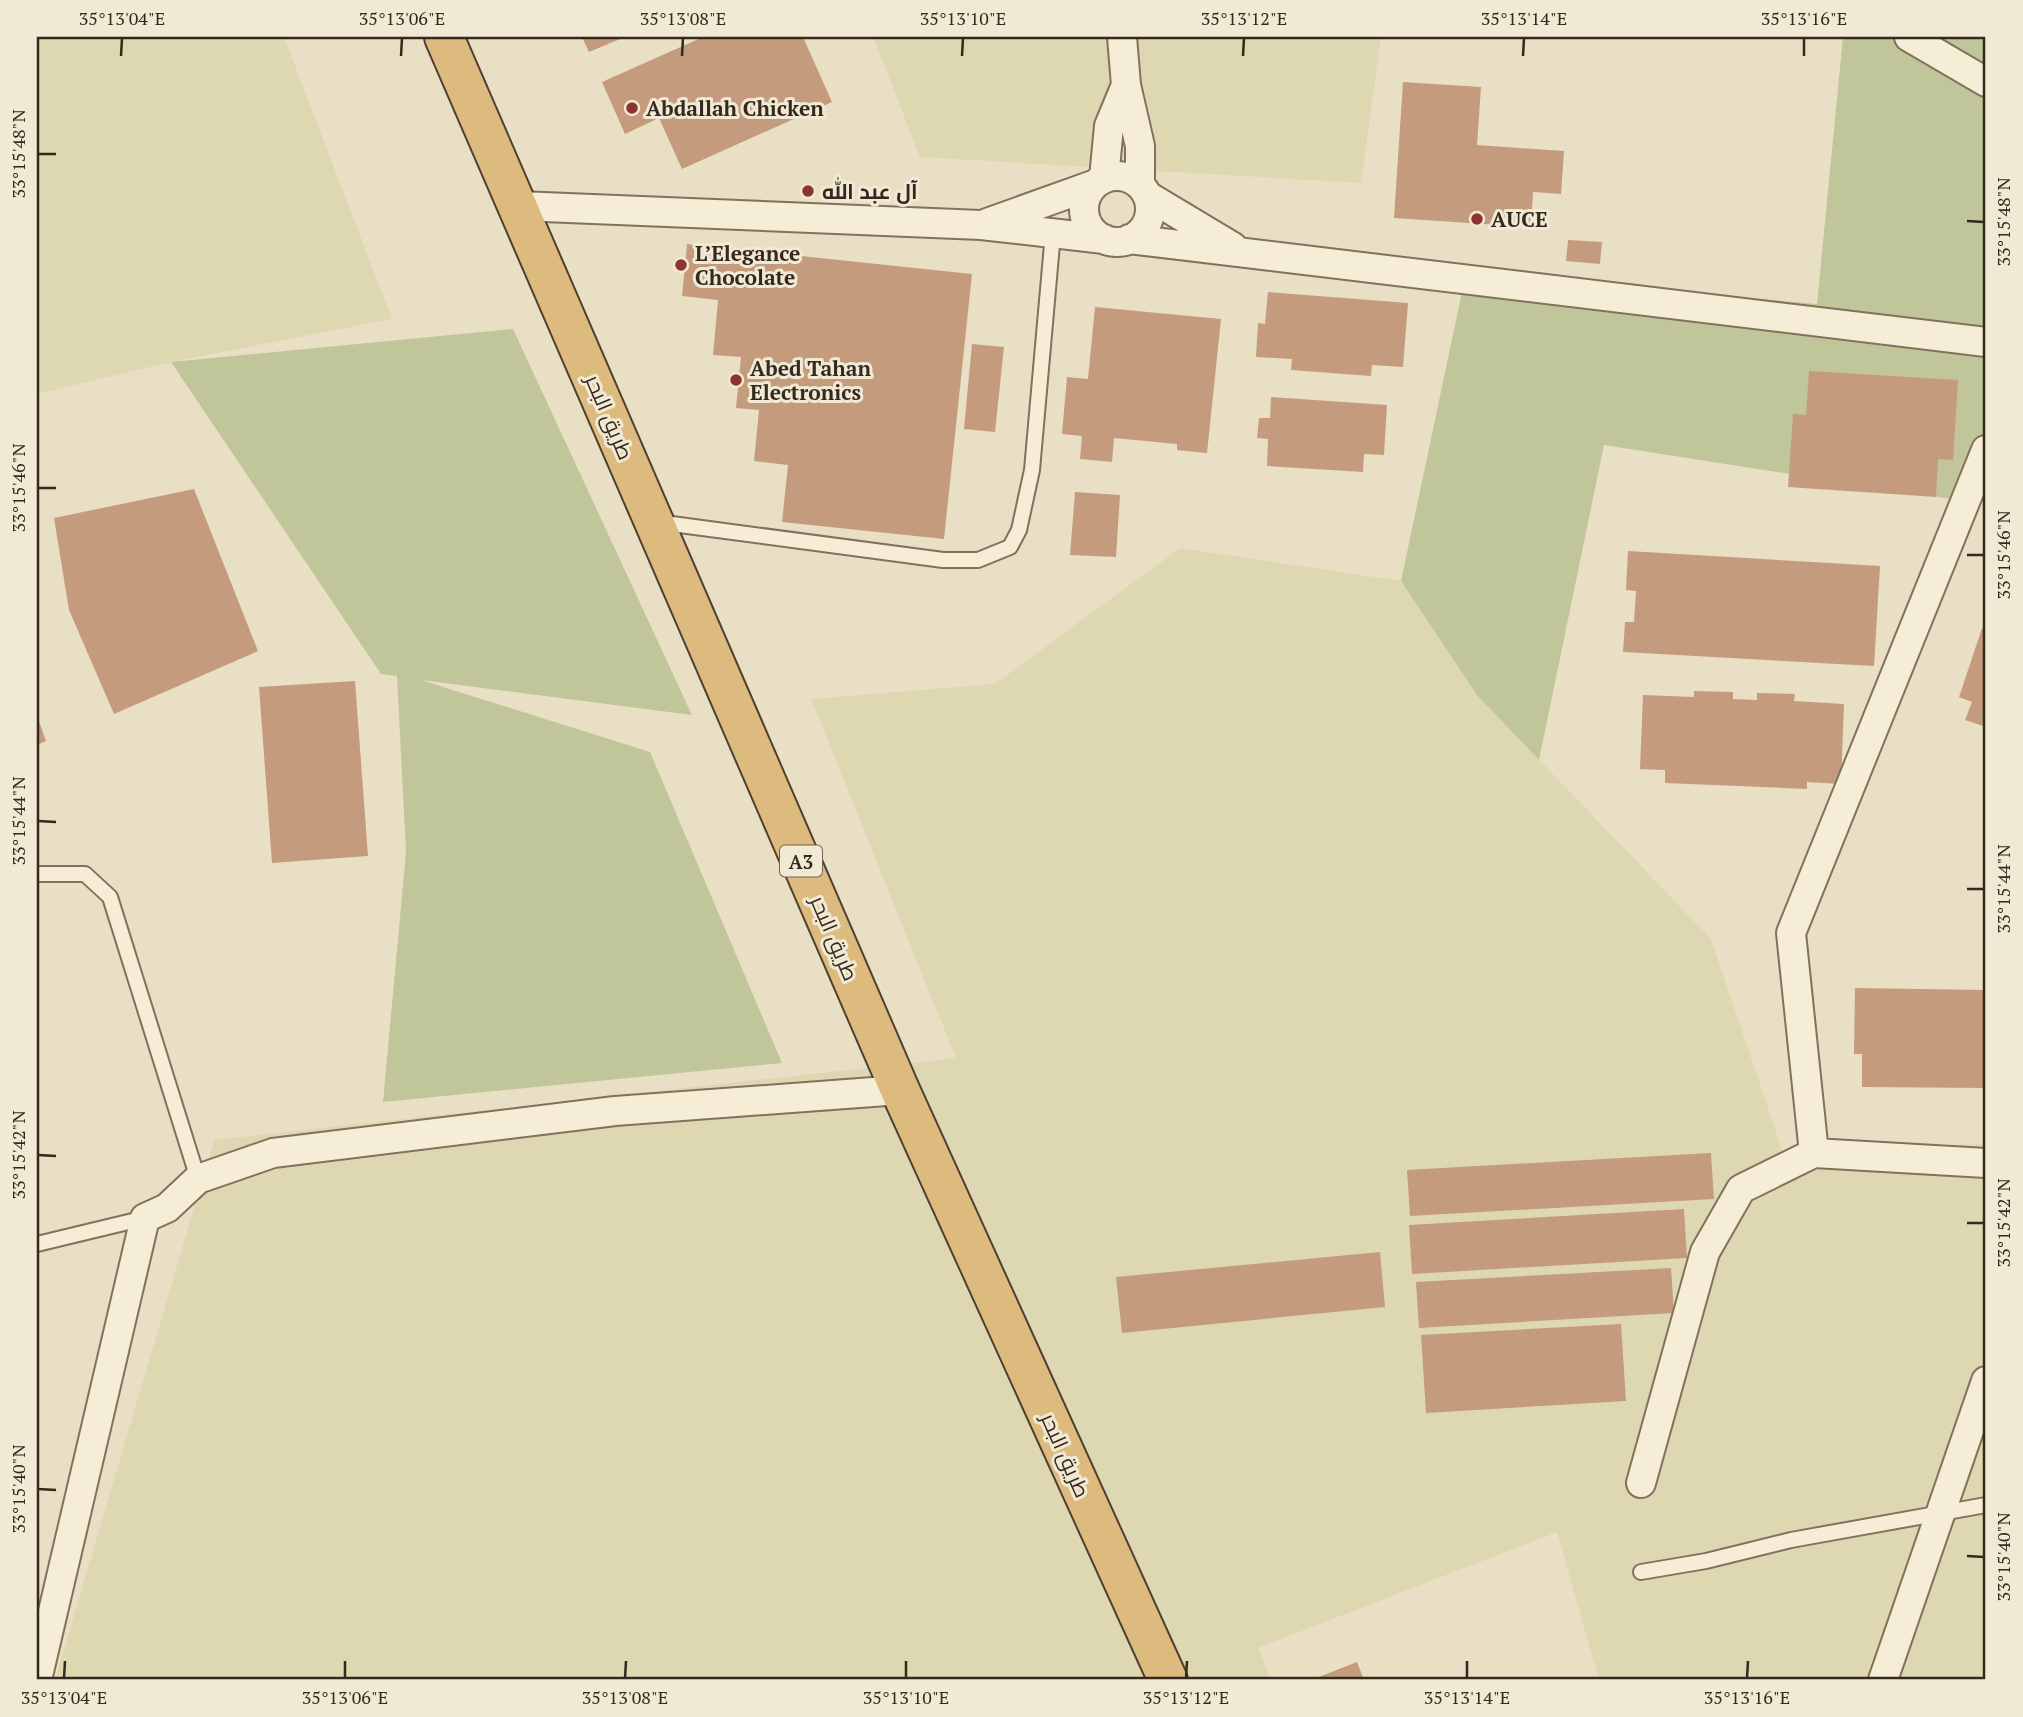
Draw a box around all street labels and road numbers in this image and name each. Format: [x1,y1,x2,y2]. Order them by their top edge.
street label: طريق البحر [579,369,640,464]
road number: A3 [780,846,822,876]
street label: طريق البحر [804,890,865,985]
street label: طريق البحر [1035,1407,1097,1502]

